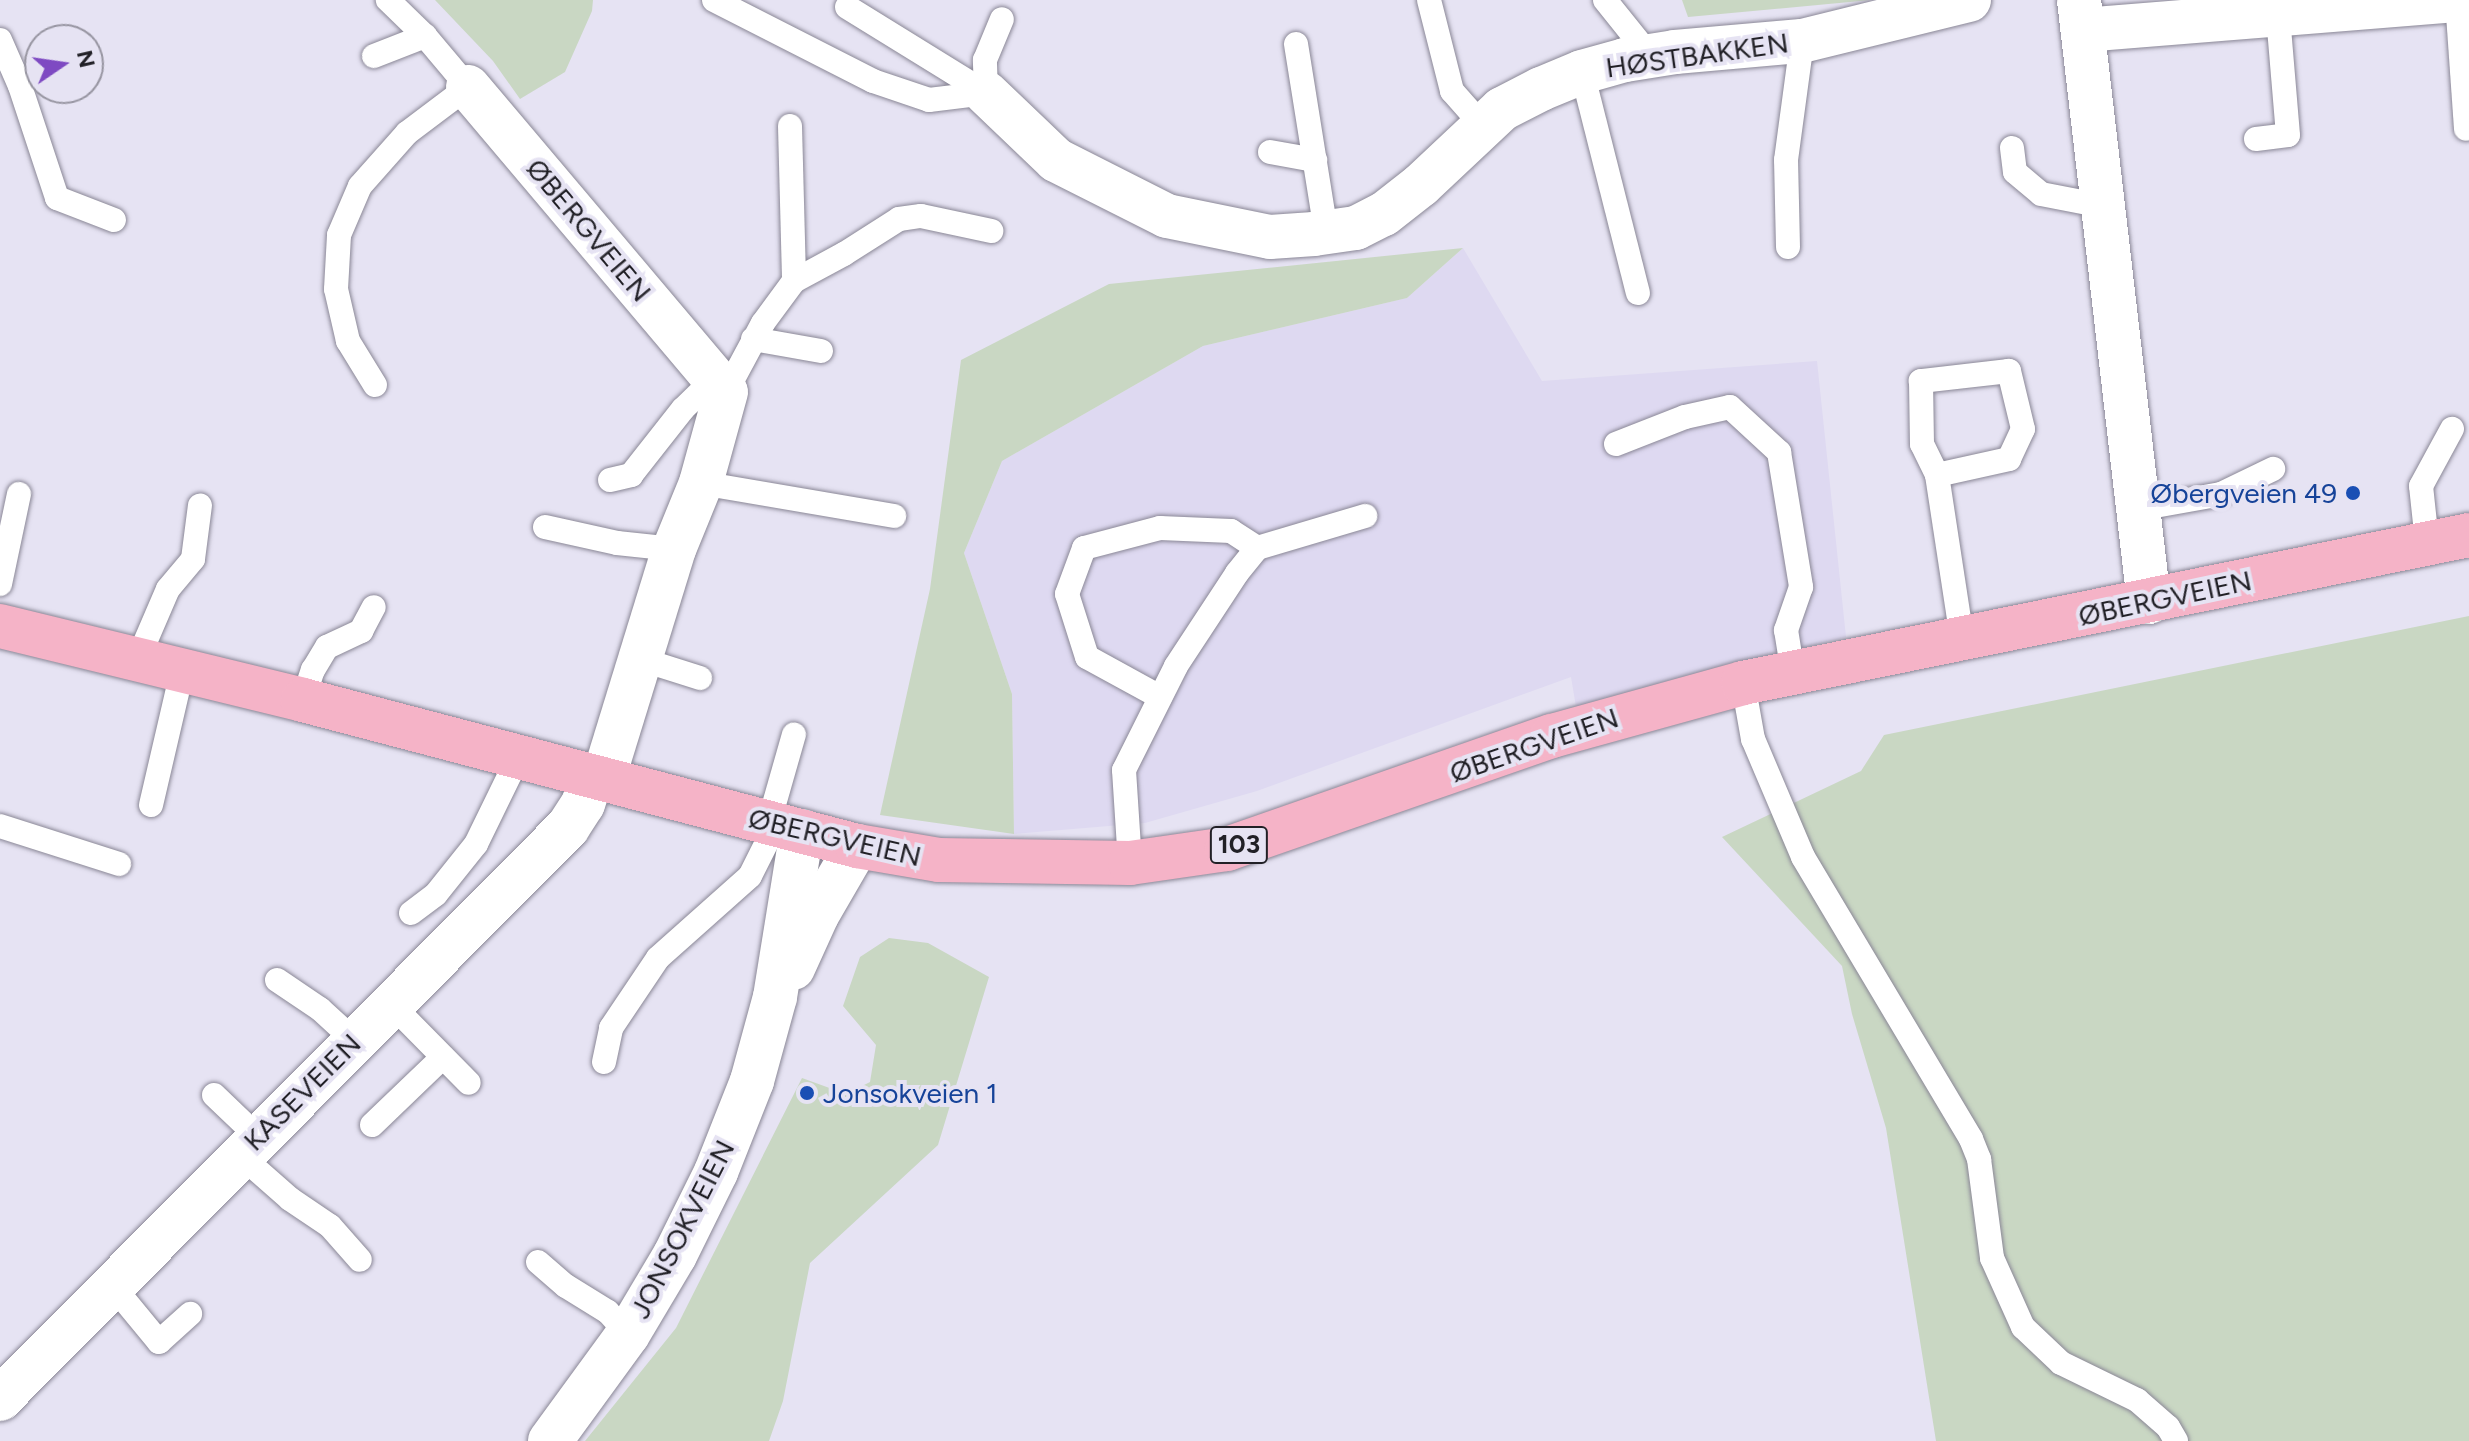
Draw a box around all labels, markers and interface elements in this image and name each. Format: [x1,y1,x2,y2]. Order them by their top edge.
north arrow [24,24,104,104]
street label: HØSTBAKKEN [1604,26,1790,84]
text: N [71,48,101,70]
street label: ØBERGVEIEN [519,152,659,308]
place label: Øbergveien 49 [2150,476,2337,510]
marker: Øbergveien 49 [2344,484,2362,502]
street label: ØBERGVEIEN [2075,563,2255,633]
street label: ØBERGVEIEN [1445,700,1623,790]
street label: ØBERGVEIEN [745,801,925,873]
road number: 103 [1209,823,1269,867]
street label: KASEVEIEN [237,1027,367,1157]
place label: Jonsokveien 1 [823,1076,998,1110]
marker: Jonsokveien 1 [798,1084,816,1102]
street label: JONSOKVEIEN [623,1134,741,1324]

